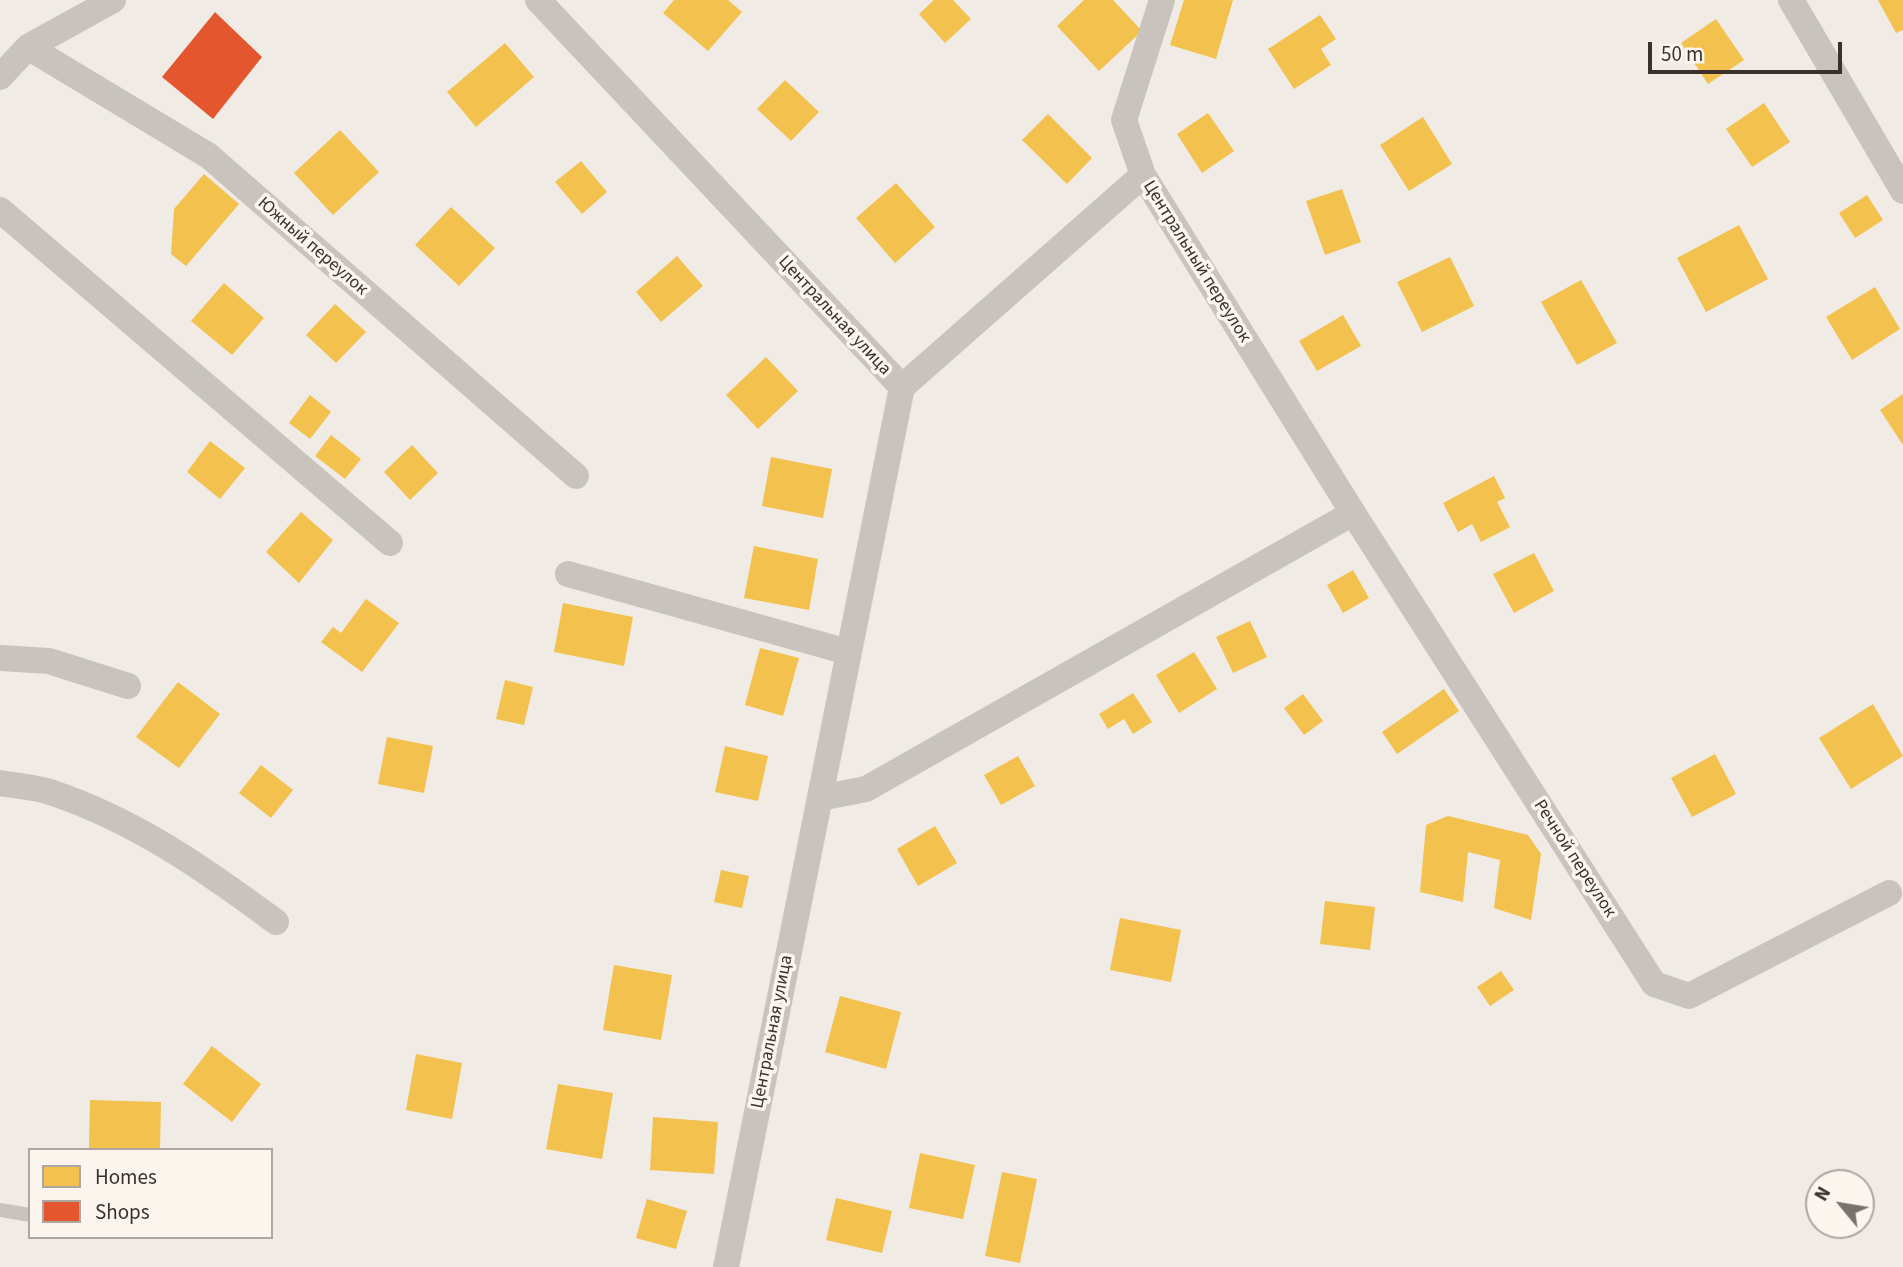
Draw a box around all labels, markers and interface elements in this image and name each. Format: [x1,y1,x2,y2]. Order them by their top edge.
scale bar [1651,28,1845,72]
text: 50 m [1661,39,1703,69]
street label: Центральный переулок [1137,177,1255,347]
street label: Южный переулок [252,193,372,301]
street label: Центральная улица [773,252,895,380]
street label: Речной переулок [1528,796,1620,922]
street label: Центральная улица [748,954,798,1110]
legend [28,1148,273,1239]
text: Homes [95,1162,157,1192]
north arrow [1805,1169,1875,1239]
text: N [1808,1182,1838,1206]
text: Shops [95,1197,149,1227]

